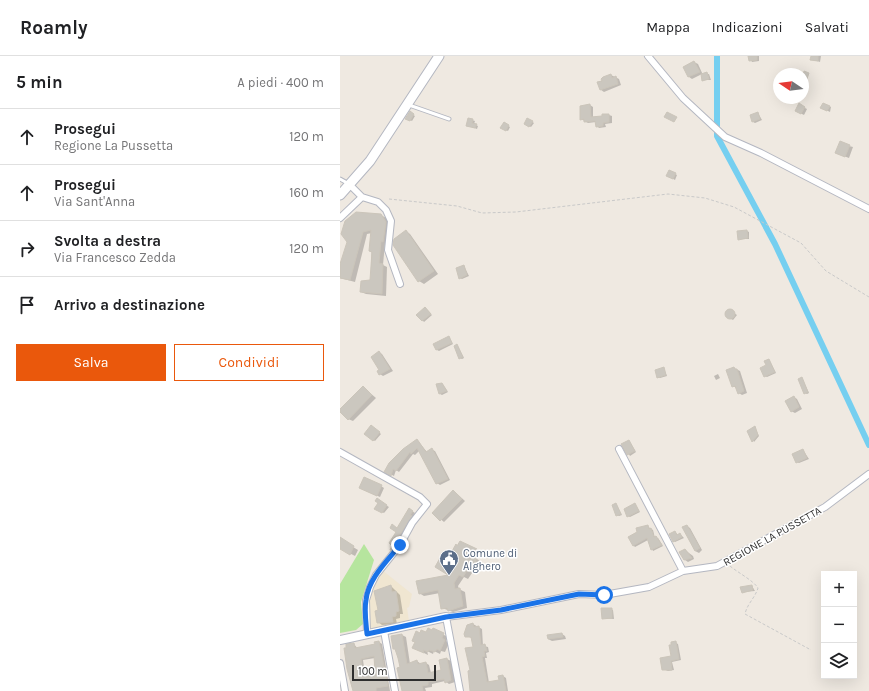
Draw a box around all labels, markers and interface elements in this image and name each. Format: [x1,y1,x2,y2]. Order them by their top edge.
text: Roamly [20,17,87,39]
text: Mappa [646,19,690,36]
text: Indicazioni [712,19,783,36]
text: Salvati [805,19,849,36]
north arrow [773,68,809,104]
text: 5 min [16,72,63,92]
text: A piedi · 400 m [237,75,324,90]
text: Prosegui [54,120,116,138]
icon: ahead [16,126,38,148]
text: 120 m [289,129,324,144]
text: Regione La Pussetta [54,138,173,153]
text: Prosegui [54,176,116,194]
icon: ahead [16,182,38,204]
text: 160 m [289,185,324,200]
text: Via Sant'Anna [54,194,135,209]
text: Svolta a destra [54,232,161,250]
icon: right [16,238,38,260]
text: 120 m [289,241,324,256]
text: Via Francesco Zedda [54,250,176,265]
icon: arrive [16,294,38,316]
text: Arrivo a destinazione [54,296,205,314]
button: Salva [16,344,166,381]
button: Condividi [174,344,324,381]
street label: REGIONE LA PUSSETTA [721,504,824,569]
route end [391,536,409,554]
place label: Comune di Alghero [463,547,517,573]
public building icon: Comune di Alghero [438,548,460,576]
map controls [821,571,857,679]
button: + [821,571,857,607]
route start [595,586,613,604]
button: − [821,607,857,643]
button: layers [821,643,857,679]
scale bar [352,663,436,682]
text: 100 m [358,665,388,678]

